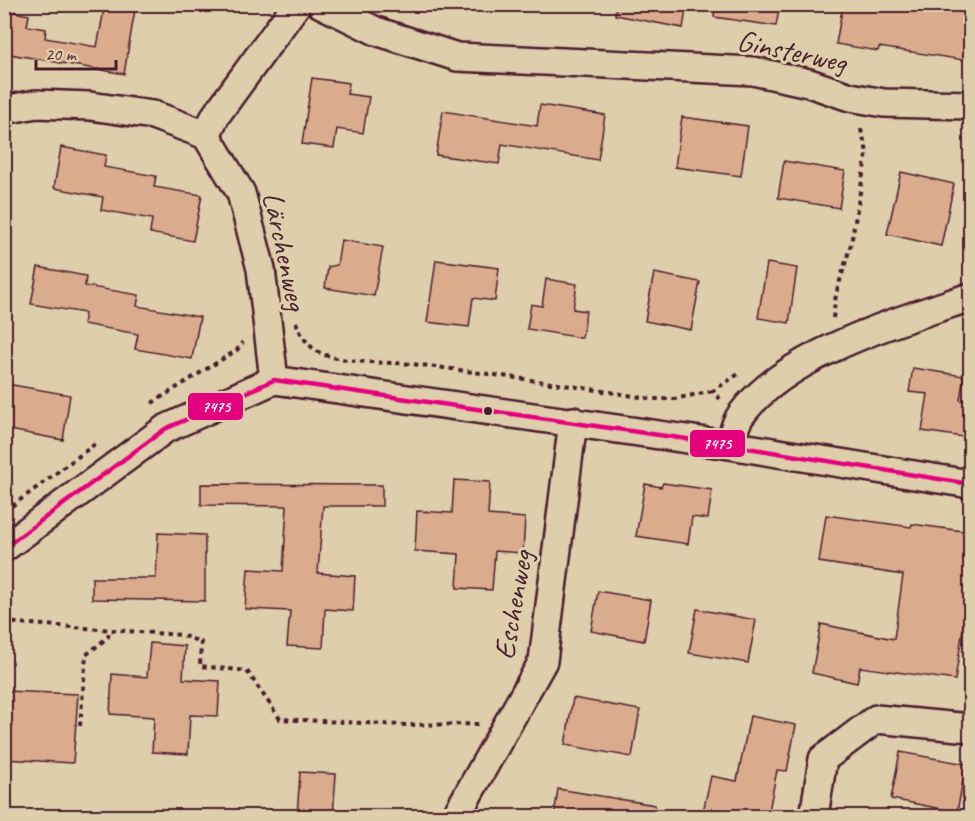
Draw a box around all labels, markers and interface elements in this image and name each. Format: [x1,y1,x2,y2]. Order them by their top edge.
street label: Ginsterweg [734,21,852,82]
scale bar [36,33,116,71]
text: 20 m [45,43,78,65]
street label: Lärchenweg [254,188,317,316]
line badge: 7475 [187,392,244,421]
text: 7475 [202,397,232,417]
unlabelled marker [482,405,494,417]
line badge: 7475 [689,429,746,458]
text: 7475 [703,434,733,454]
street label: Eschenweg [485,546,542,662]

